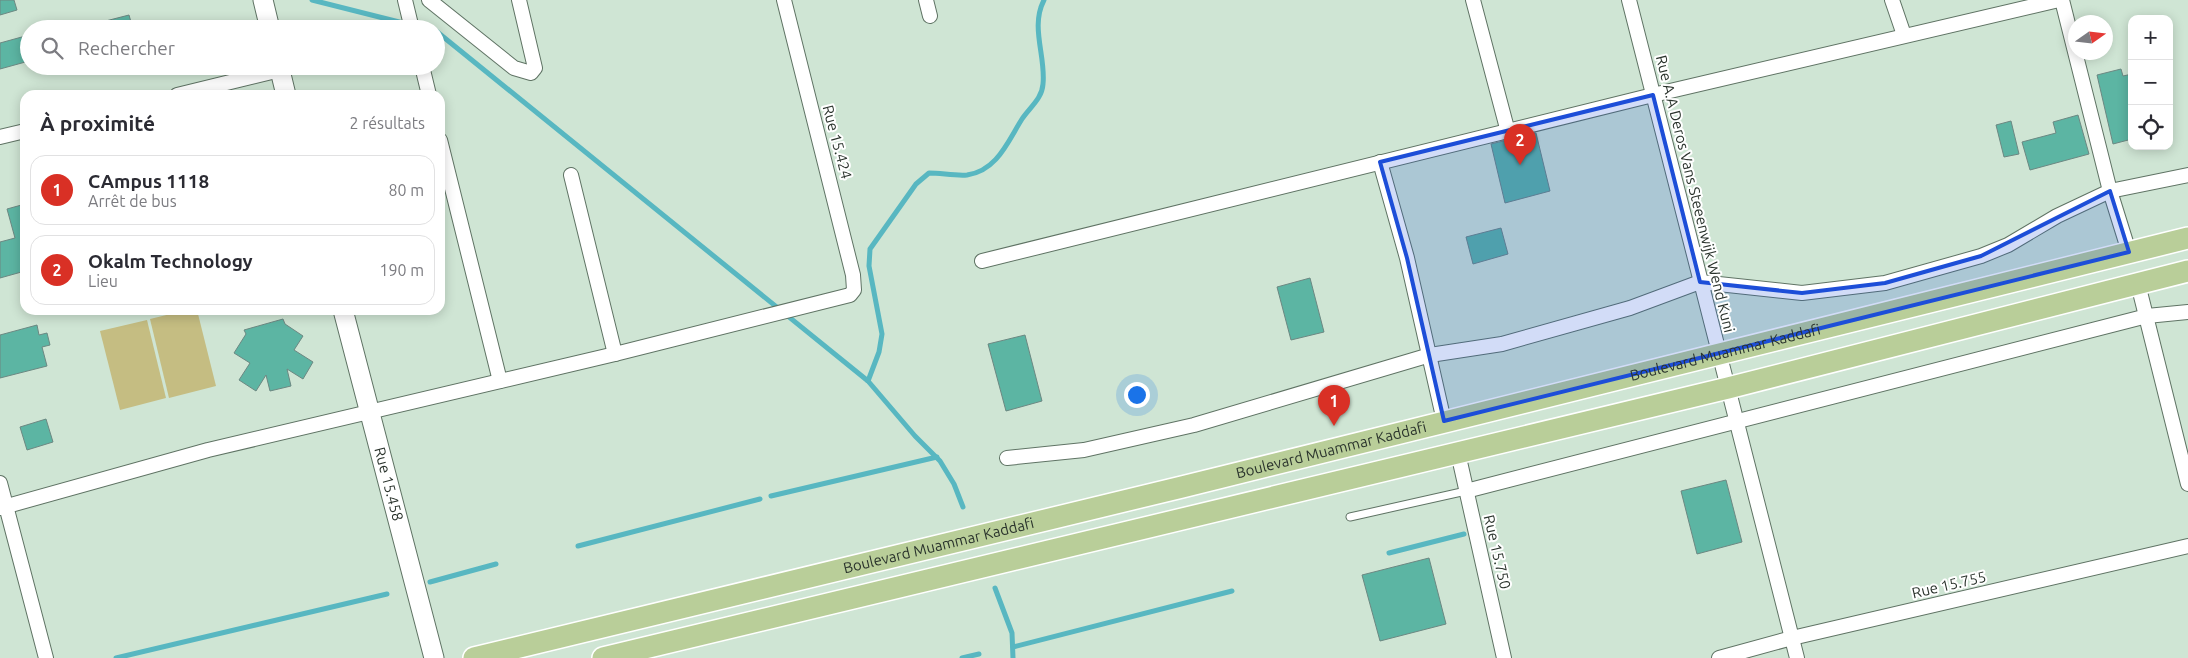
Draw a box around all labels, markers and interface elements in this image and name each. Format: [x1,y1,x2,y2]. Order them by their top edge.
north arrow [2068,15,2113,60]
map controls [2128,15,2173,150]
button: + [2128,15,2173,60]
search box [20,20,445,75]
icon: search [38,34,66,62]
text: Rechercher [78,37,175,59]
street label: Rue A.A Deros Vans Steeenwijk Wend Kuni [1653,53,1738,334]
button: − [2128,60,2173,105]
street label: Rue 15.424 [819,103,855,181]
button: locate [2128,105,2173,150]
text: À proximité [40,111,155,135]
text: 2 résultats [349,114,425,132]
pin: 2 [1504,124,1536,165]
text: CAmpus 1118 [88,170,209,192]
text: 1 [52,181,62,199]
text: 80 m [388,181,424,199]
text: Arrêt de bus [88,192,177,210]
text: Okalm Technology [88,250,253,272]
text: 2 [52,261,62,279]
text: 190 m [379,261,424,279]
text: Lieu [88,272,118,290]
street label: Boulevard Muammar Kaddafi [1628,320,1822,384]
your location [1124,382,1150,408]
pin: 1 [1318,385,1350,426]
street label: Boulevard Muammar Kaddafi [1234,418,1428,481]
street label: Rue 15.458 [371,445,407,523]
street label: Rue 15.750 [1481,513,1514,591]
street label: Boulevard Muammar Kaddafi [841,514,1036,577]
street label: Rue 15.755 [1910,568,1988,601]

